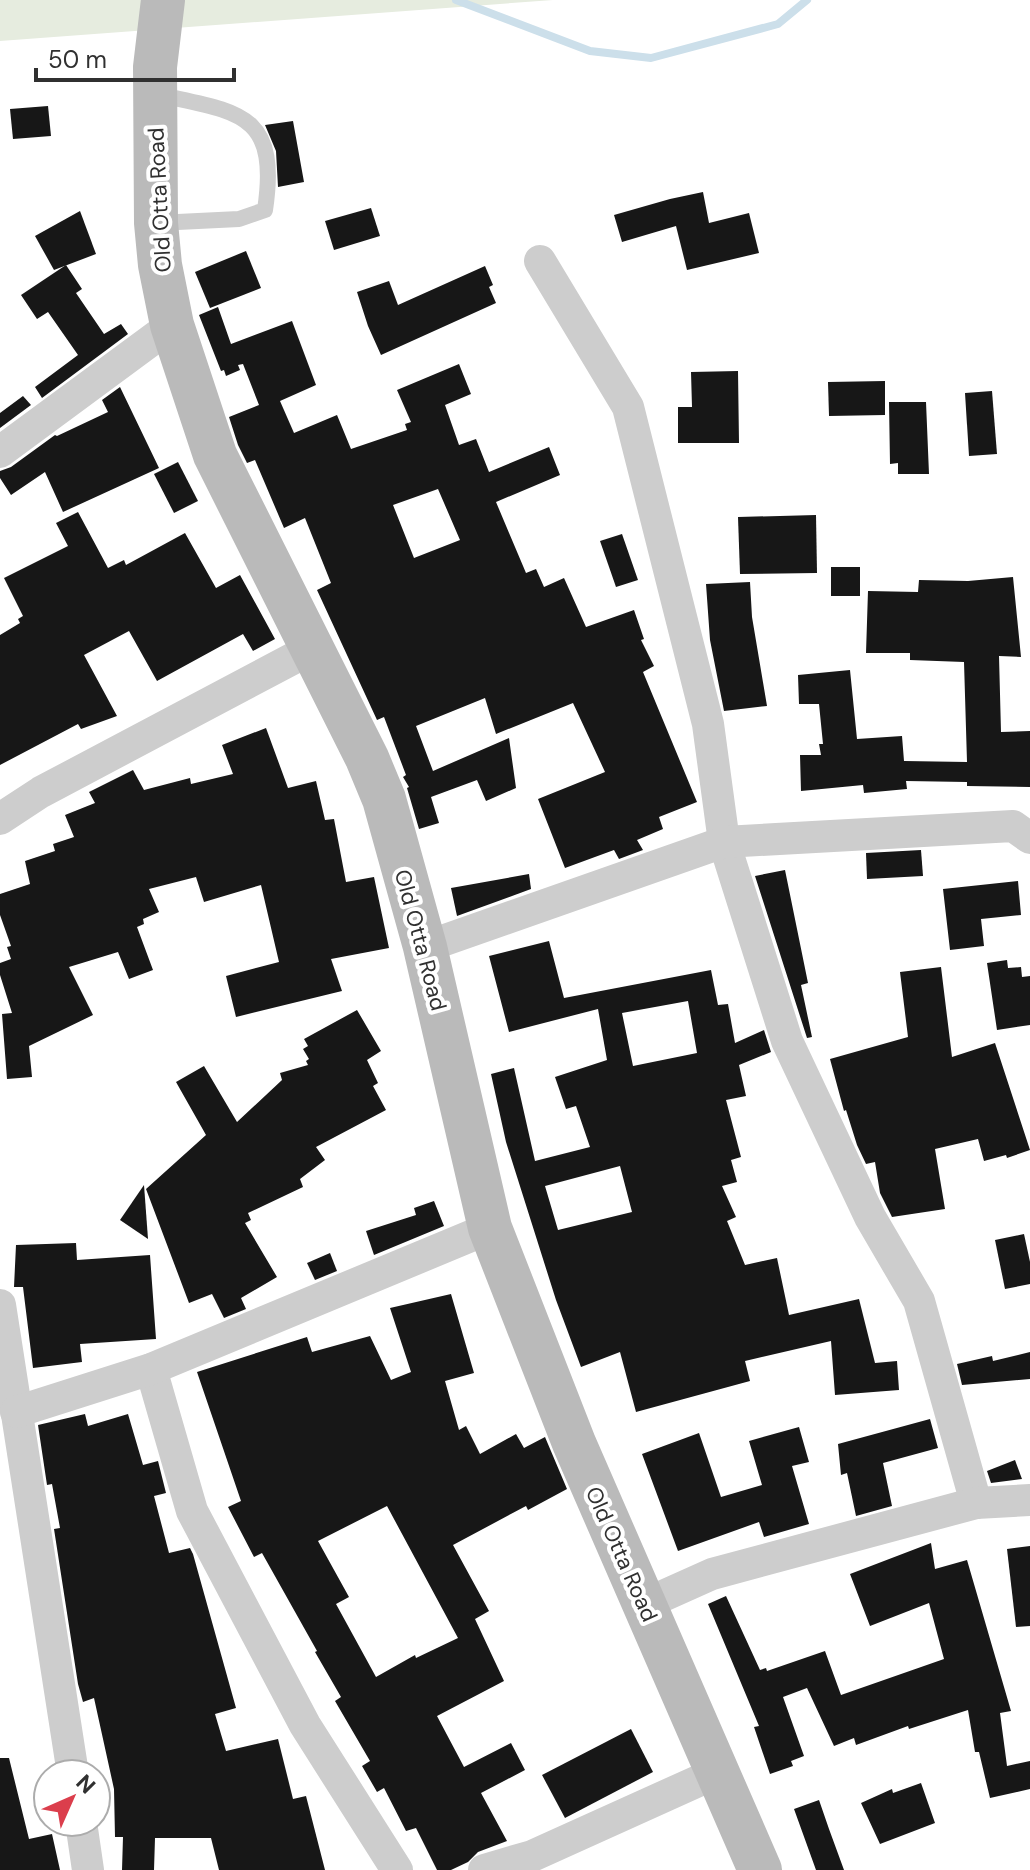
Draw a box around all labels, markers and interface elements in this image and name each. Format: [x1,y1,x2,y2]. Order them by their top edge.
scale bar [36,32,234,82]
text: 50 m [48,44,107,75]
street label: Old Otta Road [141,127,178,273]
street label: Old Otta Road [388,866,453,1014]
street label: Old Otta Road [579,1482,664,1626]
north arrow [32,1758,112,1838]
text: N [70,1768,102,1800]

